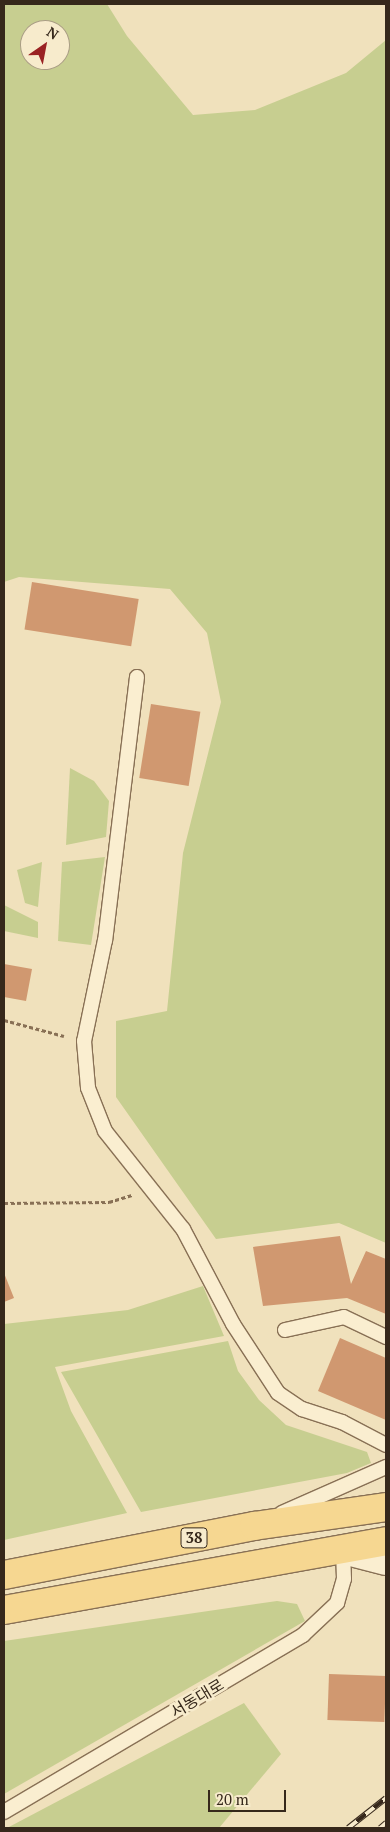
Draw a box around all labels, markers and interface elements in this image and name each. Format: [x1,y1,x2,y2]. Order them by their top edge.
north arrow [20,20,70,70]
text: N [43,22,63,44]
road number: 38 [180,1526,208,1550]
street label: 서동대로 [167,1675,227,1721]
scale bar [210,1780,288,1812]
text: 20 m [216,1789,249,1809]

